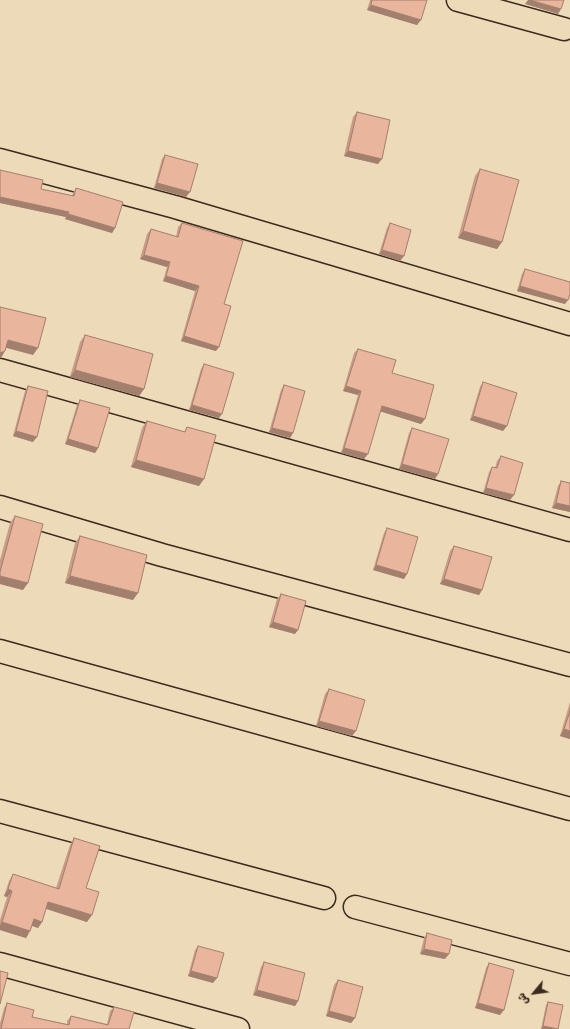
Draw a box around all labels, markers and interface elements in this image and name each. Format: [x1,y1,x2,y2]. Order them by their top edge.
north arrow [514,973,554,1013]
text: ش [514,991,532,1008]

